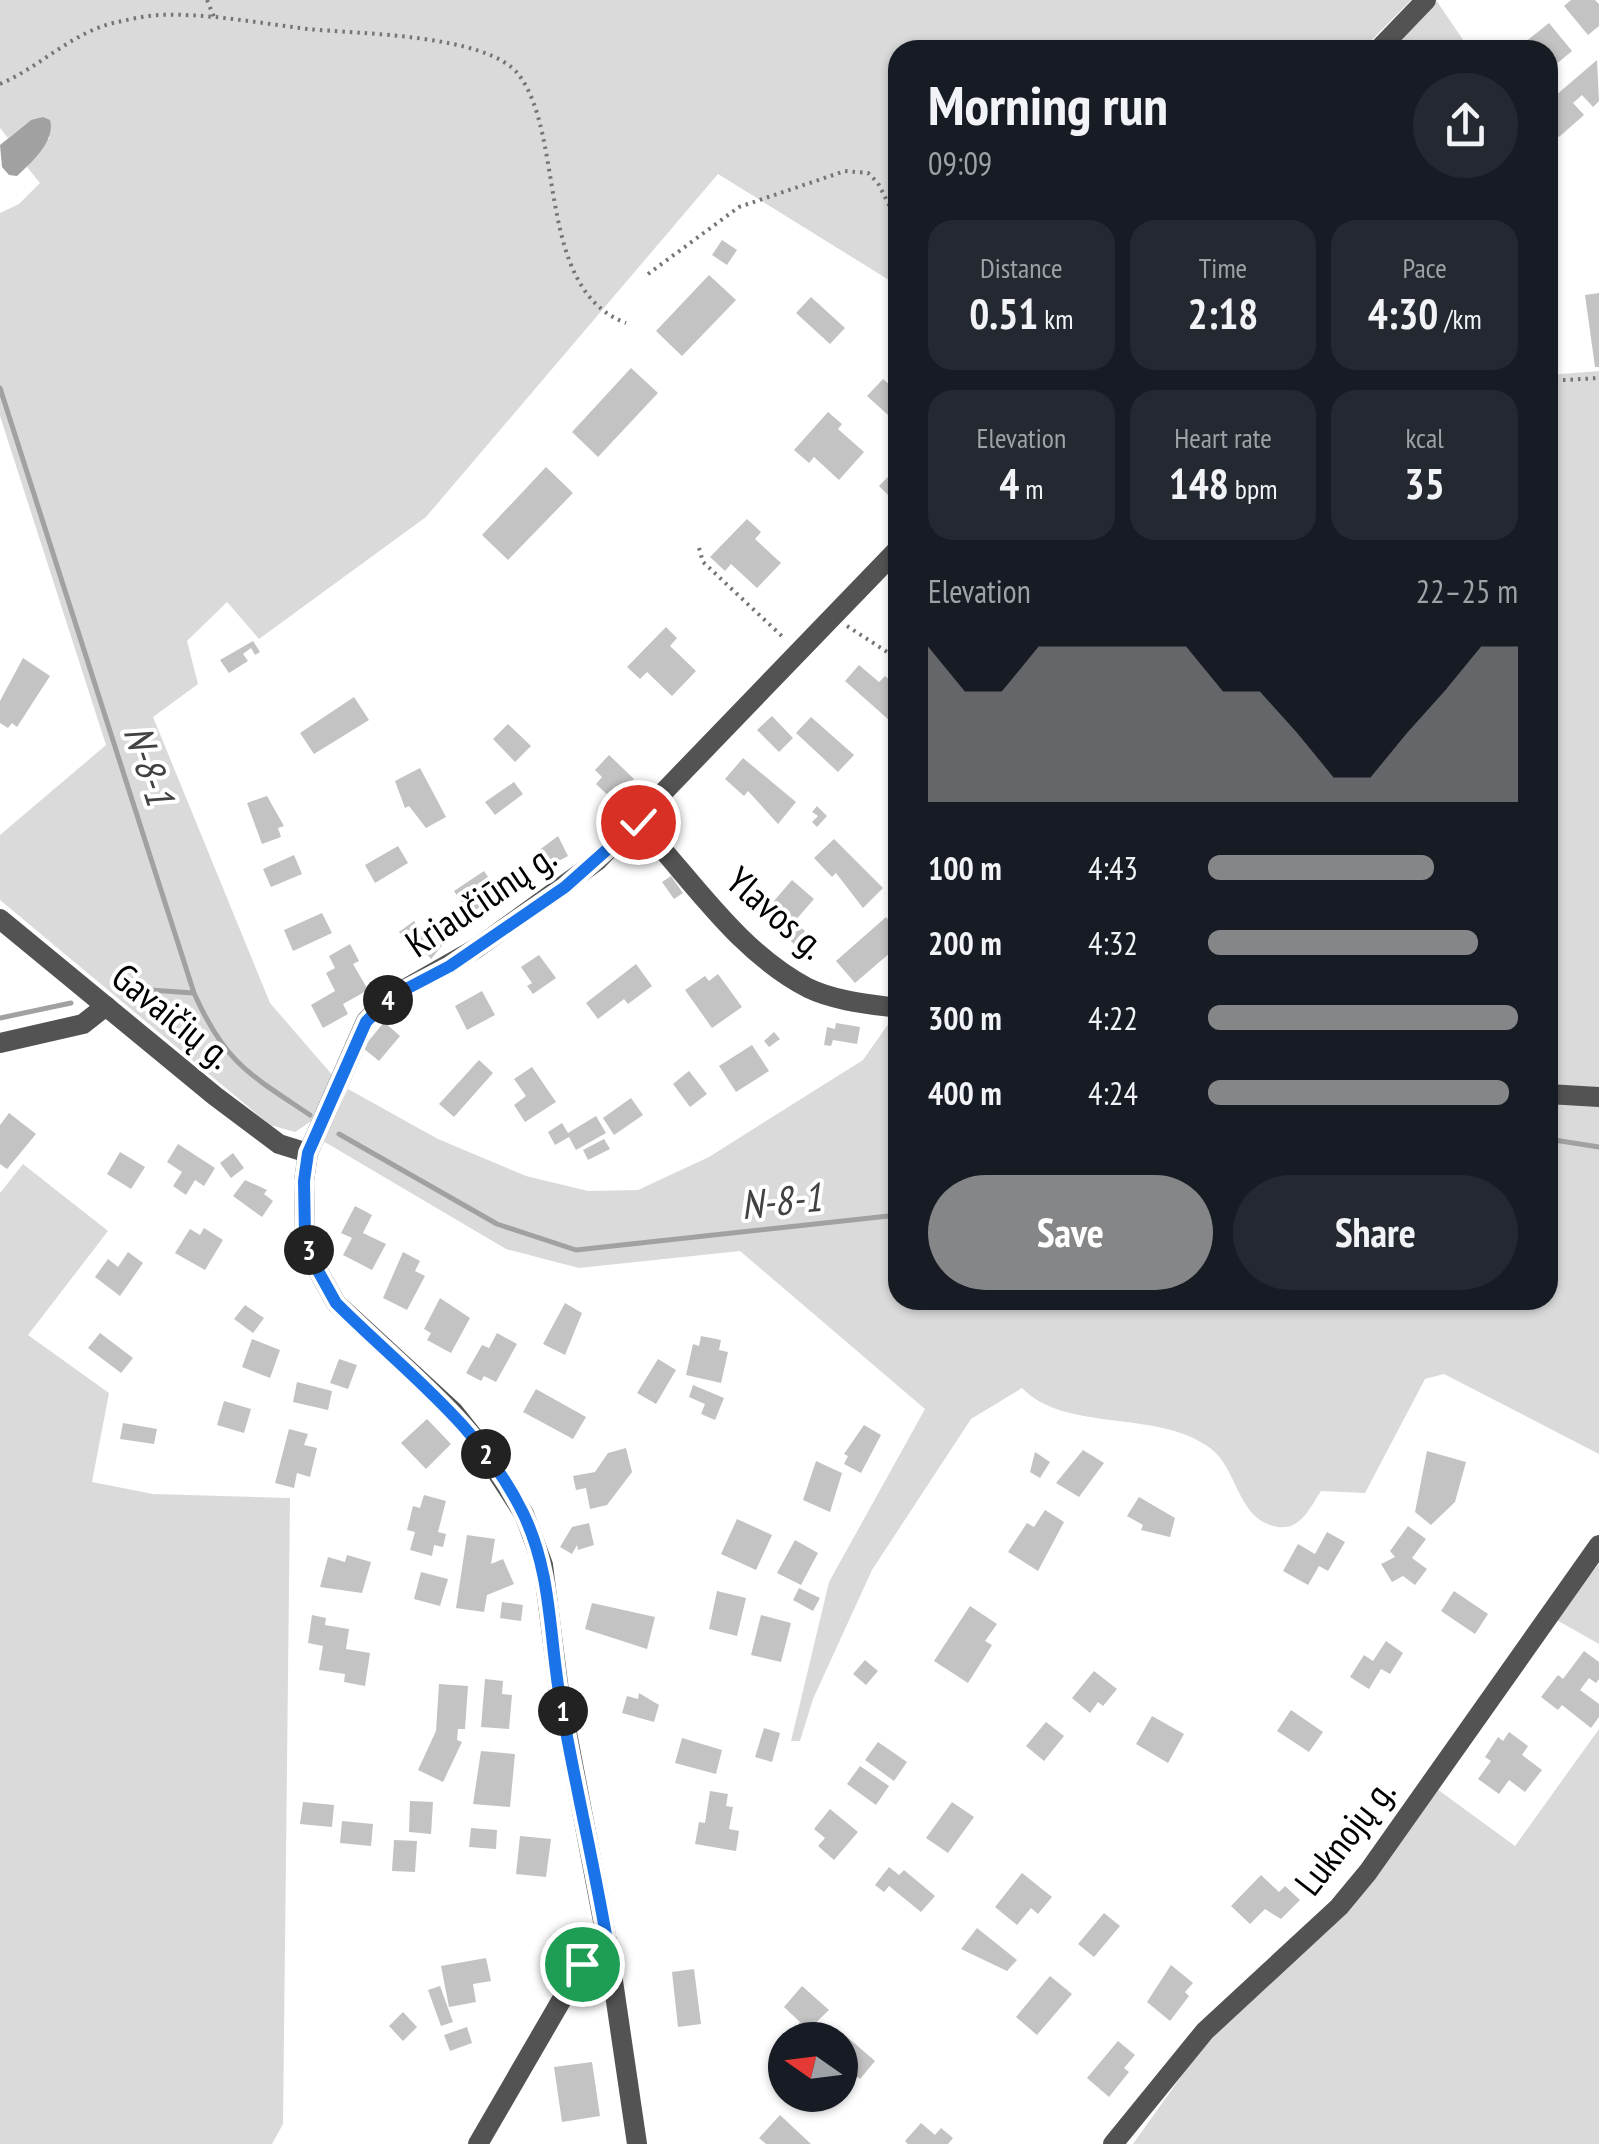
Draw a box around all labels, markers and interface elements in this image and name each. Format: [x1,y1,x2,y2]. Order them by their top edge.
text: Morning run [928,69,1168,140]
button: share [1413,73,1518,178]
text: 09:09 [928,142,992,184]
text: Distance [980,249,1063,286]
text: Time [1199,249,1247,286]
text: Pace [1403,249,1447,286]
text: 0.51 [969,286,1038,341]
text: 2:18 [1188,286,1258,341]
text: 4:30 [1368,286,1438,341]
text: km [1038,300,1073,337]
text: /km [1438,300,1482,337]
text: Elevation [976,419,1066,456]
text: Heart rate [1174,419,1272,456]
text: kcal [1406,419,1444,456]
text: 4 [999,456,1019,511]
text: 148 [1169,456,1229,511]
text: 35 [1405,456,1445,511]
text: m [1019,470,1043,507]
text: bpm [1229,470,1277,507]
text: Elevation [928,570,1031,612]
text: 22–25 m [1416,570,1518,612]
water label: N-8-1 [113,719,188,812]
pin [596,780,681,865]
icon: check [611,795,666,850]
street label: Kriaučiūnų g. [395,831,565,967]
text: 100 m [928,847,1002,889]
text: 4:43 [1088,847,1138,889]
street label: Ylavos g. [717,855,837,969]
text: 200 m [928,922,1002,964]
text: 4:32 [1088,922,1138,964]
street label: Gavaičių g. [103,951,243,1079]
pin: 4 [363,975,413,1025]
text: 4 [381,981,395,1018]
text: 300 m [928,997,1002,1039]
text: 4:22 [1088,997,1138,1039]
text: 400 m [928,1072,1002,1114]
text: 4:24 [1088,1072,1138,1114]
water label: N-8-1 [738,1170,825,1230]
button: Save [928,1175,1213,1290]
button: Share [1233,1175,1518,1290]
pin: 3 [284,1225,334,1275]
text: 3 [302,1231,316,1268]
pin: 2 [461,1429,511,1479]
text: 2 [479,1435,493,1472]
pin: 1 [538,1686,588,1736]
text: 1 [556,1692,570,1729]
street label: Luknojų g. [1283,1768,1405,1904]
pin [540,1922,625,2007]
icon: arrive [555,1937,610,1992]
north arrow [768,2022,858,2112]
map controls [768,2022,858,2112]

